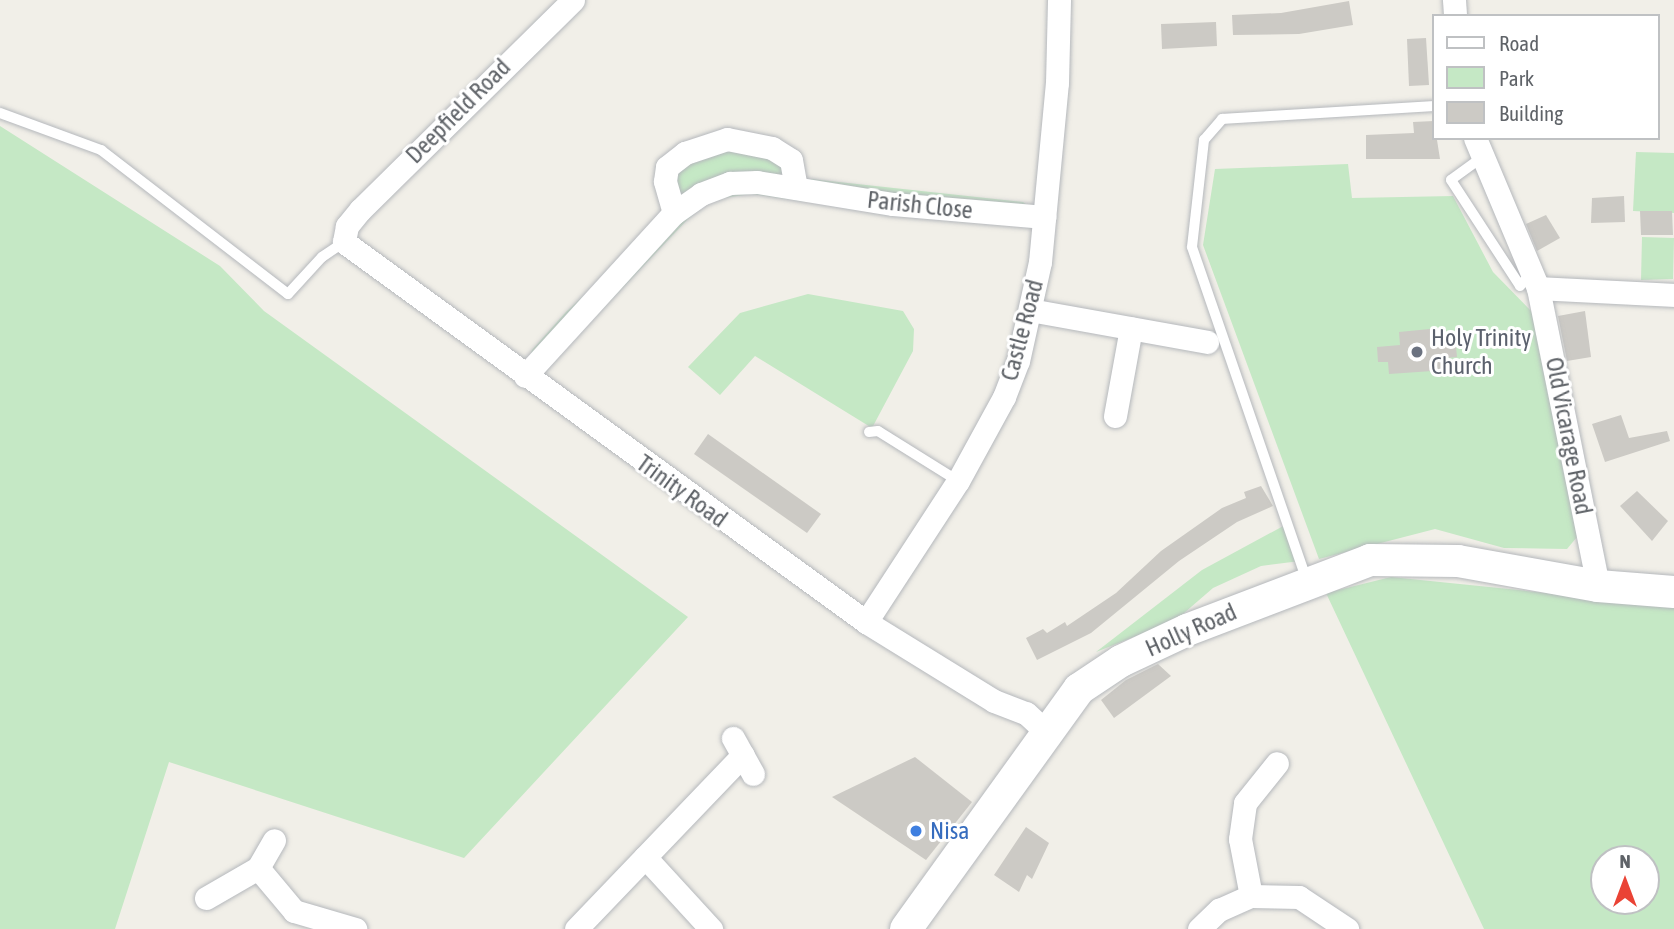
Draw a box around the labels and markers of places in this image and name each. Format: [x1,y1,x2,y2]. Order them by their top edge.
place label: Holy Trinity Church [1431,324,1531,380]
marker: Holy Trinity Church [1409,344,1425,360]
place label: Nisa [930,817,969,845]
marker: Nisa [908,823,924,839]

